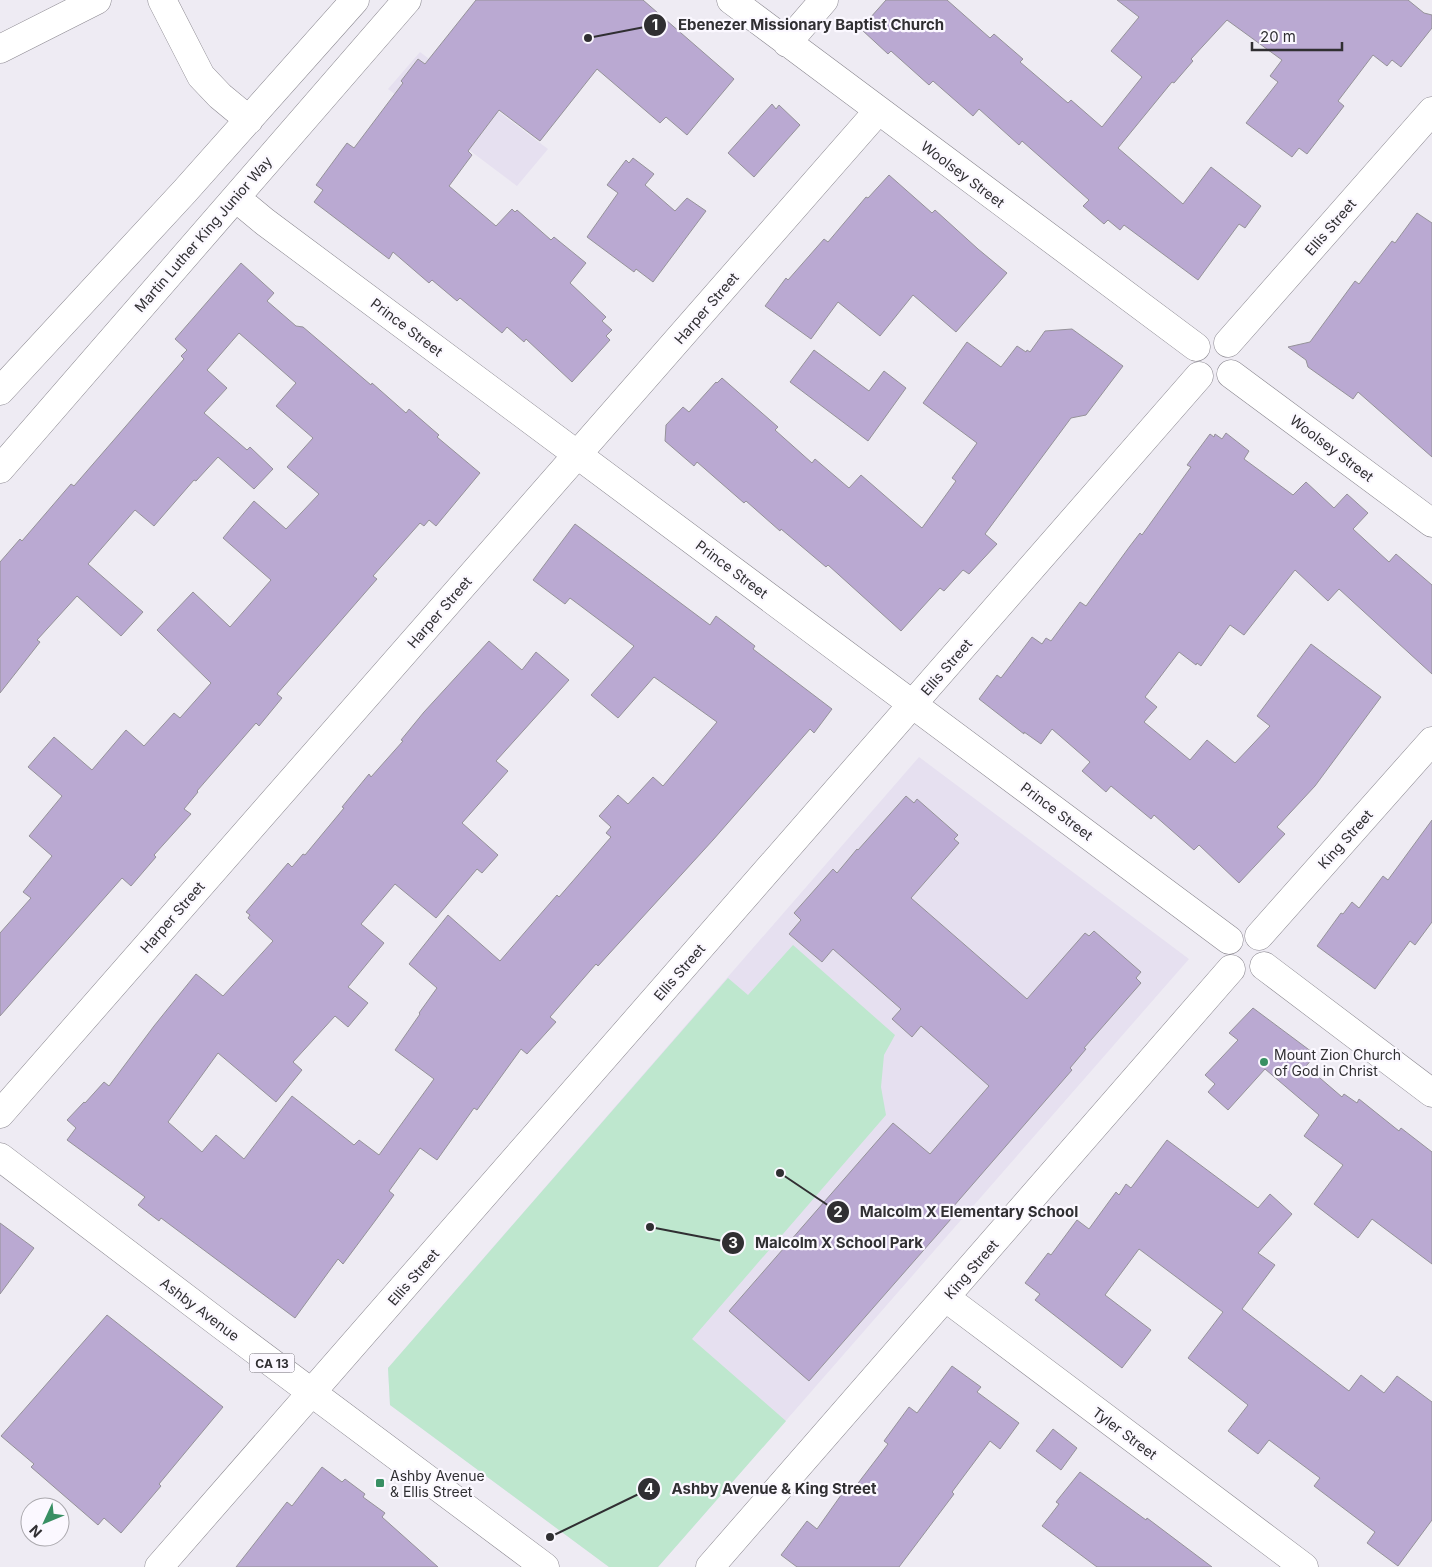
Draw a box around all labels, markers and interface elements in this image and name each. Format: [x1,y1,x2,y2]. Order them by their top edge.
callout: Ebenezer Missionary Baptist Church [643,10,954,40]
text: 1 [652,15,658,34]
text: Ebenezer Missionary Baptist Church [678,15,944,34]
scale bar [1252,20,1342,52]
text: 20 m [1260,27,1296,46]
street label: Woolsey Street [918,137,1008,211]
street label: Martin Luther King Junior Way [131,153,275,315]
street label: Ellis Street [1301,195,1359,259]
street label: Harper Street [670,268,742,347]
street label: Prince Street [368,294,447,360]
street label: Woolsey Street [1287,411,1377,485]
street label: Prince Street [693,536,772,602]
street label: Harper Street [403,572,475,651]
street label: Ellis Street [917,635,975,699]
street label: Prince Street [1018,778,1097,844]
street label: King Street [1314,806,1376,872]
street label: Harper Street [136,877,208,956]
street label: Ellis Street [650,940,708,1004]
place label: Mount Zion Church of God in Christ [1274,1046,1401,1079]
marker: Mount Zion Church of God in Christ [1258,1056,1270,1068]
callout: Malcolm X Elementary School [825,1197,1089,1227]
text: 2 [833,1202,843,1221]
text: Malcolm X Elementary School [860,1202,1078,1221]
callout: Malcolm X School Park [720,1228,933,1258]
text: 3 [728,1233,738,1252]
text: Malcolm X School Park [755,1233,923,1252]
street label: King Street [941,1235,1002,1302]
street label: Ellis Street [384,1245,442,1309]
street label: Ashby Avenue [157,1274,243,1344]
road number: CA 13 [250,1354,294,1372]
street label: Tyler Street [1089,1403,1161,1463]
place label: Ashby Avenue & Ellis Street [390,1467,485,1500]
callout: Ashby Avenue & King Street [636,1474,886,1504]
marker: Ashby Avenue & Ellis Street [374,1477,386,1489]
text: 4 [644,1479,654,1498]
text: Ashby Avenue & King Street [672,1479,877,1498]
north arrow [20,1497,70,1547]
text: N [25,1522,45,1541]

